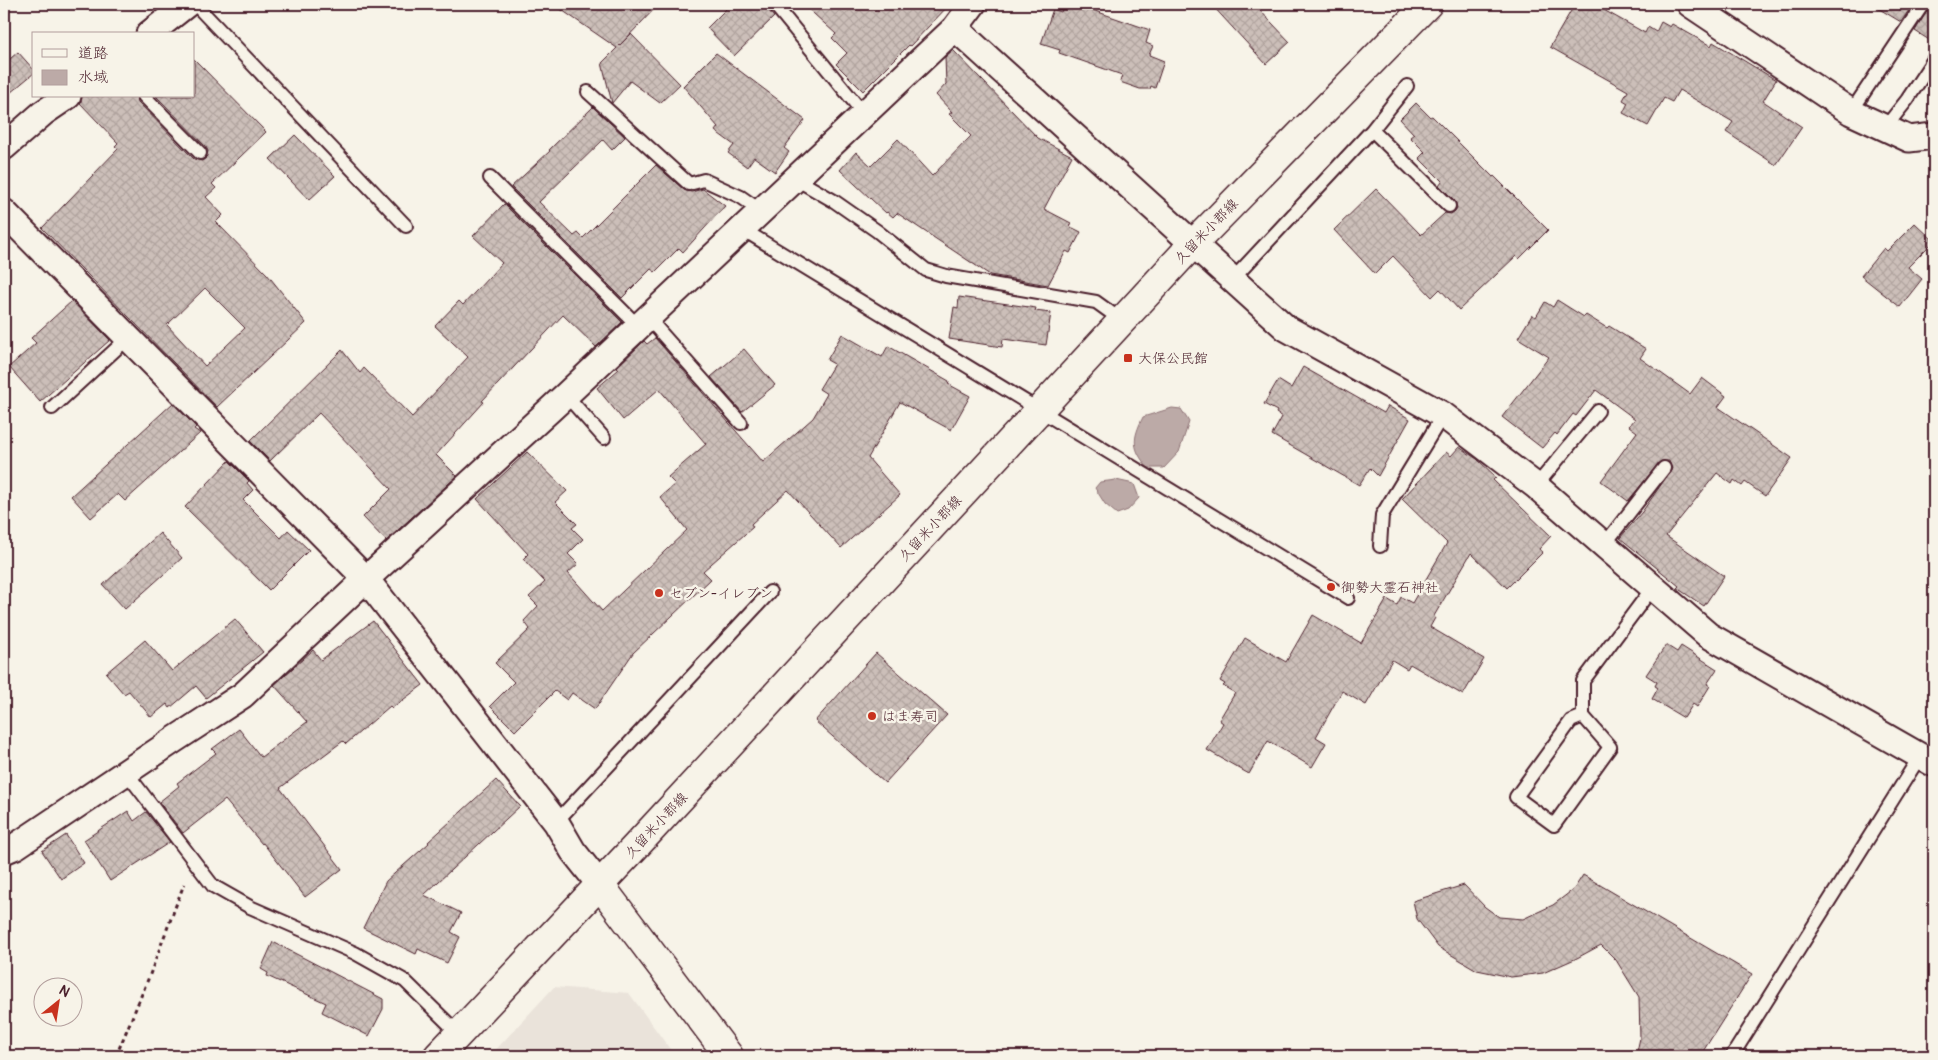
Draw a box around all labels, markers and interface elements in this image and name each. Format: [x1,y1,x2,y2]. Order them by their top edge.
legend [32,32,195,98]
text: 道路 [78,44,108,63]
text: 水域 [78,68,108,87]
street label: 久留米小郡線 [1171,195,1242,267]
place label: 大保公民館 [1138,350,1208,367]
marker: 大保公民館 [1122,352,1134,364]
street label: 久留米小郡線 [896,492,965,565]
place label: 御勢大霊石神社 [1341,579,1439,596]
marker: 御勢大霊石神社 [1325,581,1337,593]
place label: セブン-イレブン [669,585,773,602]
marker: セブン-イレブン [653,587,665,599]
place label: はま寿司 [882,708,938,725]
marker: はま寿司 [866,710,878,722]
street label: 久留米小郡線 [622,789,691,862]
north arrow [32,978,82,1028]
text: N [56,981,73,1001]

